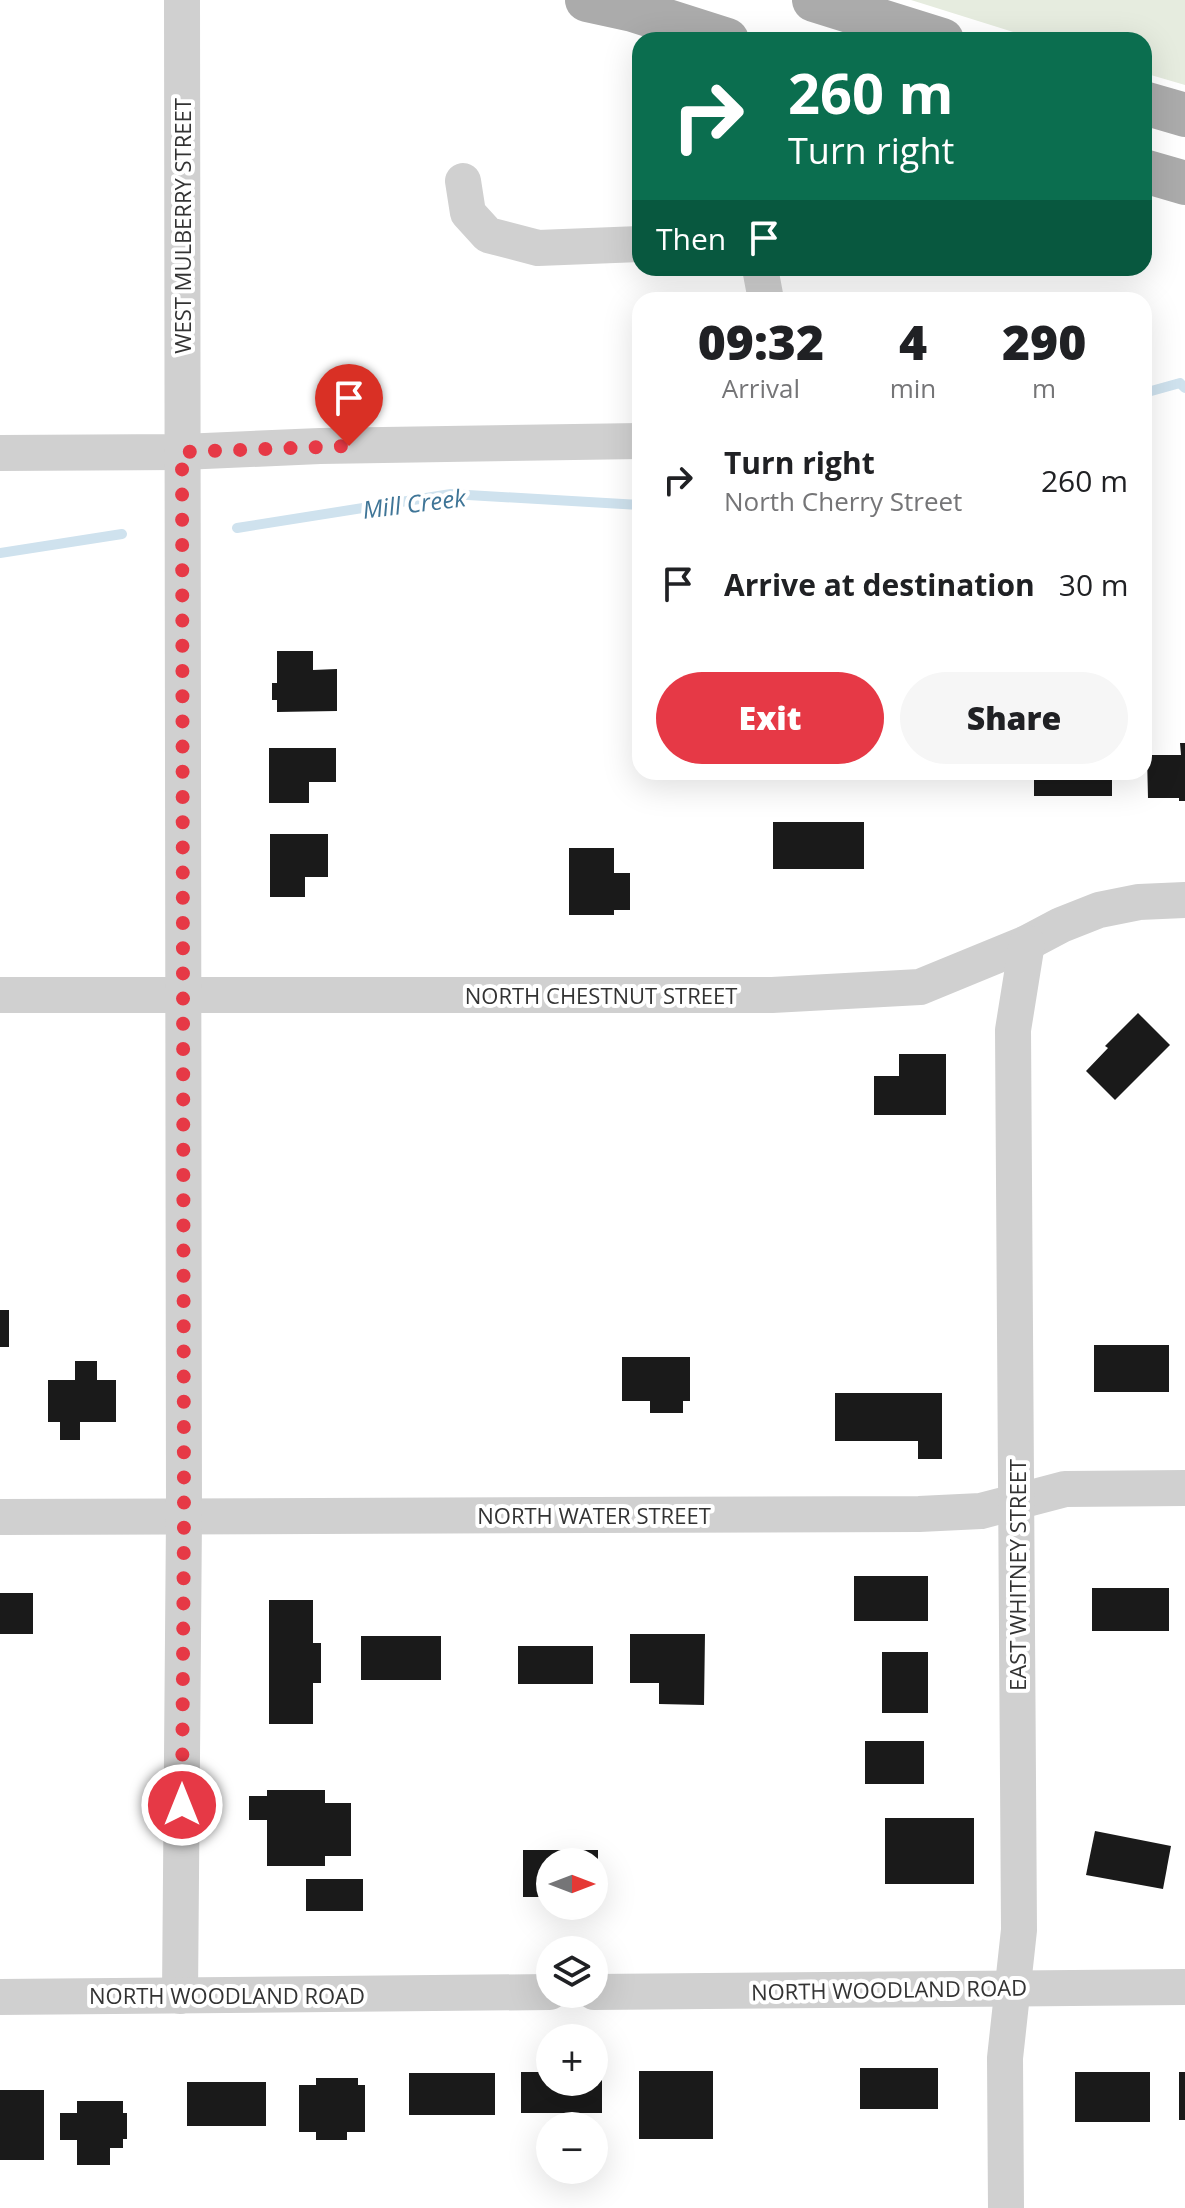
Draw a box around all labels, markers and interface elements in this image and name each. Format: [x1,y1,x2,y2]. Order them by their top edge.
text: 260 m [788,54,954,130]
icon: right [656,64,760,168]
street label: WEST MULBERRY STREET [167,98,197,354]
text: Turn right [788,126,954,175]
icon: arrive [742,216,786,260]
text: Then [656,218,726,259]
text: 09:32 [698,309,824,374]
text: 4 [899,309,927,374]
text: 290 [1002,309,1086,374]
pin [315,364,383,446]
text: Arrival [722,370,800,406]
text: min [890,370,936,406]
text: m [1032,370,1056,406]
icon: arrive [327,376,371,420]
text: Turn right [724,442,875,483]
icon: right [656,458,700,502]
text: 260 m [1041,460,1128,501]
water label: Mill Creek [361,480,469,526]
text: North Cherry Street [724,483,962,519]
icon: arrive [656,562,700,606]
text: Arrive at destination [724,564,1035,605]
text: 30 m [1059,564,1129,605]
button: Exit [656,672,884,764]
button: Share [900,672,1128,764]
street label: NORTH CHESTNUT STREET [465,980,737,1010]
street label: EAST WHITNEY STREET [1002,1459,1032,1691]
street label: NORTH WATER STREET [477,1500,711,1530]
position arrow [140,1763,224,1847]
north arrow [536,1848,608,1920]
map controls [536,1848,608,2184]
button: layers [536,1936,608,2008]
street label: NORTH WOODLAND ROAD [751,1972,1027,2006]
street label: NORTH WOODLAND ROAD [89,1980,365,2010]
button: + [536,2024,608,2096]
button: − [536,2112,608,2184]

